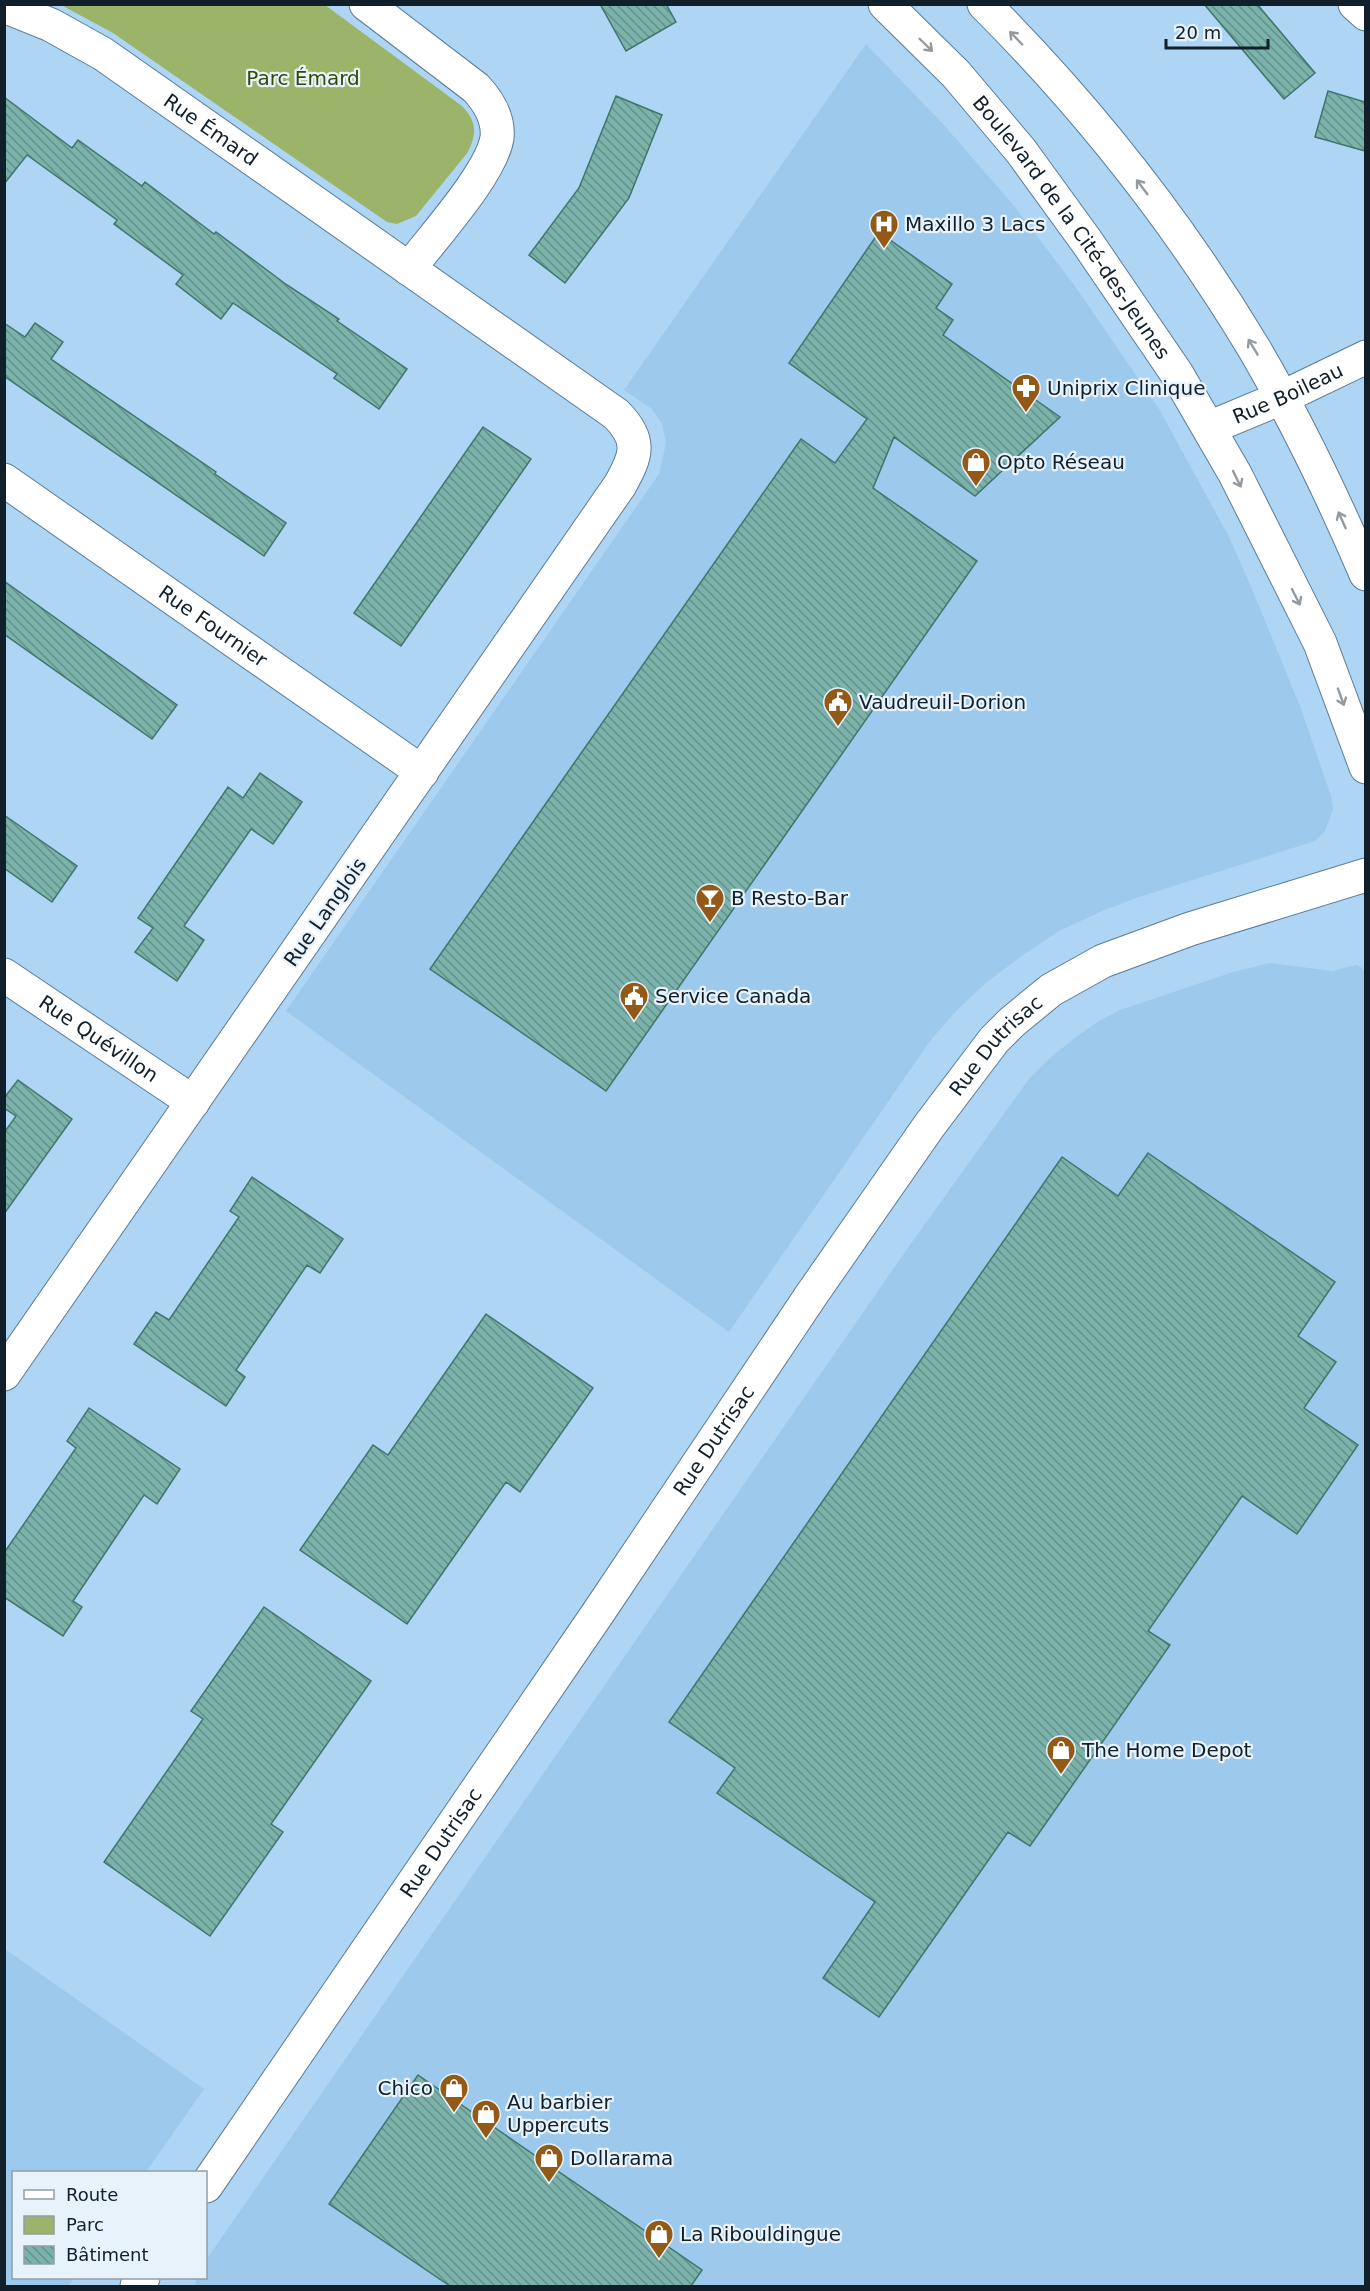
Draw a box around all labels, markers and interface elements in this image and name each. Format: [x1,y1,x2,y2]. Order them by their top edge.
scale bar [1166,12,1268,50]
text: 20 m [1175,22,1221,43]
one-way arrow [1009,31,1023,46]
one-way arrow [919,38,934,53]
park label: Parc Émard [246,66,360,90]
street label: Rue Émard [159,88,262,171]
street label: Boulevard de la Cité-des-Jeunes [968,91,1175,364]
one-way arrow [1136,179,1148,195]
hospital icon: Maxillo 3 Lacs [868,208,900,250]
place label: Maxillo 3 Lacs [905,212,1046,236]
one-way arrow [1246,339,1258,356]
street label: Rue Boileau [1229,358,1347,429]
pharmacy icon: Uniprix Clinique [1010,372,1042,414]
place label: Uniprix Clinique [1047,376,1206,400]
shop icon: Opto Réseau [960,446,992,488]
place label: Opto Réseau [997,450,1125,474]
one-way arrow [1231,470,1243,487]
one-way arrow [1336,511,1347,530]
street label: Rue Fournier [154,580,273,673]
one-way arrow [1291,588,1303,606]
public building icon: Vaudreuil-Dorion [822,686,854,728]
one-way arrow [1337,687,1348,706]
place label: Vaudreuil-Dorion [859,690,1026,714]
street label: Rue Langlois [279,853,371,971]
bar icon: B Resto-Bar [694,882,726,924]
place label: B Resto-Bar [731,886,849,910]
public building icon: Service Canada [618,980,650,1022]
place label: Service Canada [655,984,811,1008]
street label: Rue Quévillon [34,990,163,1087]
street label: Rue Dutrisac [944,990,1047,1101]
street label: Rue Dutrisac [668,1381,759,1500]
shop icon: The Home Depot [1045,1734,1077,1776]
place label: The Home Depot [1081,1738,1252,1762]
street label: Rue Dutrisac [395,1783,487,1902]
shop icon: Chico [438,2072,470,2114]
place label: Chico [378,2076,433,2100]
place label: Au barbier Uppercuts [507,2090,612,2137]
shop icon: Au barbier Uppercuts [470,2098,502,2140]
shop icon: Dollarama [533,2142,565,2184]
place label: Dollarama [570,2146,673,2170]
legend [12,2171,207,2279]
text: Route [66,2184,118,2205]
text: Parc [66,2214,104,2235]
shop icon: La Ribouldingue [643,2218,675,2260]
place label: La Ribouldingue [680,2222,841,2246]
text: Bâtiment [66,2244,149,2265]

